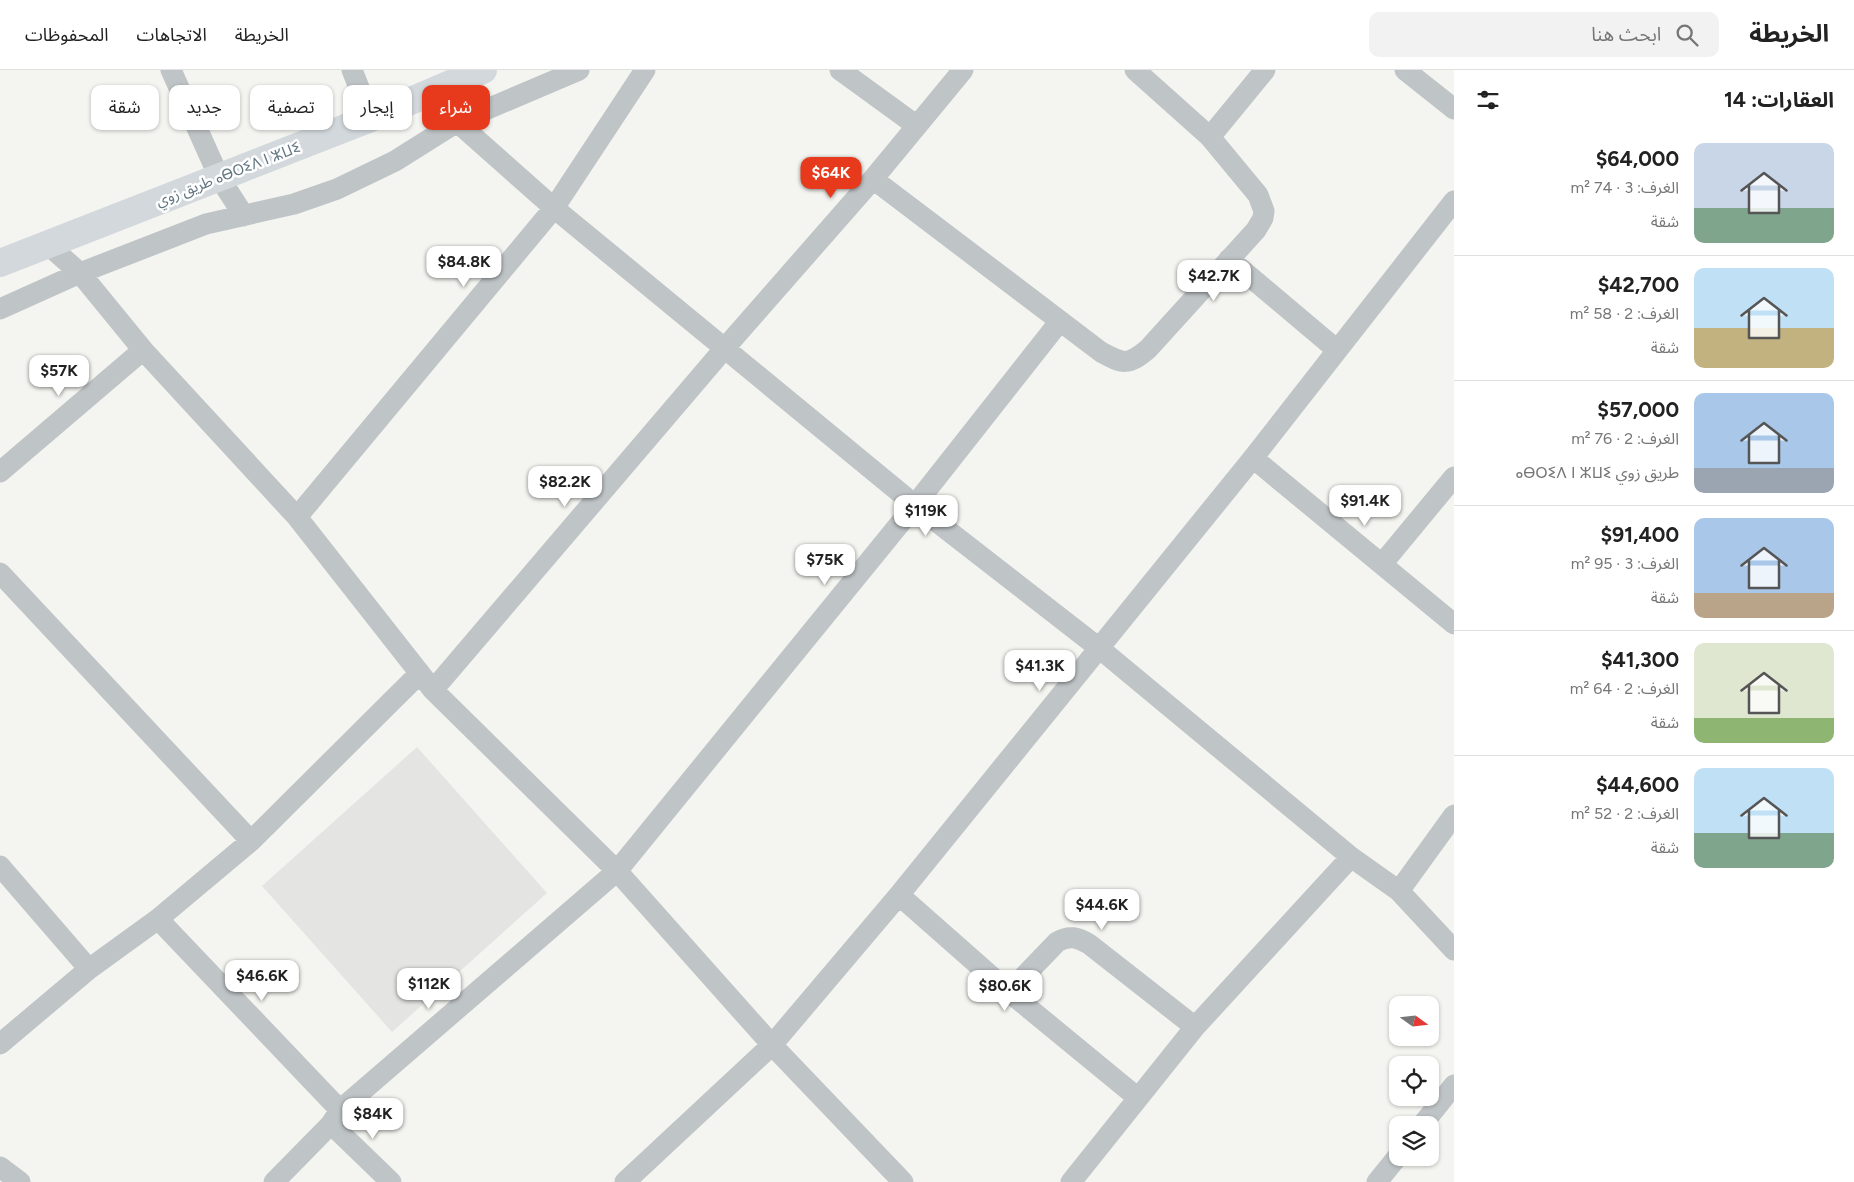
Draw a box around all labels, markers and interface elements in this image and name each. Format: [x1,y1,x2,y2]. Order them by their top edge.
search box [1369,12,1719,57]
text: الخريطة [1749,19,1829,48]
icon: search [1673,21,1701,49]
text: ابحث هنا [1591,23,1661,46]
text: المحفوظات [25,24,109,46]
text: الاتجاهات [137,24,207,46]
text: الخريطة [235,24,289,46]
chip: شقة [91,85,159,130]
chip: جديد [169,85,240,130]
chip: تصفية [250,85,333,130]
chip: إيجار [343,85,412,130]
chip: شراء [422,85,490,130]
icon: filters [1474,86,1502,114]
text: العقارات: 14 [1724,87,1834,112]
street label: طريق زوي ⴰⴱⵔⵉⴷ ⵏ ⵣⵡⵉ [153,138,304,212]
text: $64,000 [1596,146,1679,171]
pin: $64K [801,156,861,199]
text: $64K [812,163,850,182]
icon: home [1734,163,1794,223]
text: الغرف: 3 · 74 m² [1571,178,1679,197]
text: شقة [1651,212,1679,231]
pin: $84.8K [423,246,505,288]
text: $84.8K [437,252,491,271]
pin: $42.7K [1173,260,1255,302]
text: $42.7K [1188,266,1240,285]
text: $42,700 [1598,272,1679,297]
icon: home [1734,288,1794,348]
text: الغرف: 2 · 58 m² [1570,304,1679,323]
text: شقة [1651,338,1679,357]
pin: $57K [29,354,89,397]
text: $57K [40,361,78,380]
text: $57,000 [1597,397,1679,422]
icon: home [1734,413,1794,473]
text: الغرف: 2 · 76 m² [1571,429,1679,448]
text: طريق زوي ⴰⴱⵔⵉⴷ ⵏ ⵣⵡⵉ [1515,463,1679,482]
pin: $82.2K [524,466,606,508]
text: $82.2K [539,472,591,491]
pin: $91.4K [1324,484,1406,527]
text: $91.4K [1340,491,1390,510]
pin: $119K [891,494,961,537]
text: $119K [905,501,947,520]
text: $91,400 [1600,522,1679,547]
icon: home [1734,538,1794,598]
pin: $75K [795,544,855,586]
text: $75K [806,550,844,569]
text: الغرف: 3 · 95 m² [1571,554,1679,573]
text: شقة [1651,588,1679,607]
text: $41,300 [1601,647,1679,672]
pin: $41.3K [999,650,1081,692]
text: $41.3K [1015,656,1065,675]
icon: home [1734,663,1794,723]
text: الغرف: 2 · 64 m² [1570,679,1679,698]
text: شقة [1651,713,1679,732]
text: $44,600 [1596,772,1679,797]
icon: home [1734,788,1794,848]
text: الغرف: 2 · 52 m² [1571,804,1679,823]
text: شقة [1651,838,1679,857]
pin: $44.6K [1061,888,1143,931]
text: $44.6K [1075,895,1129,914]
pin: $46.6K [221,960,303,1002]
text: $46.6K [236,966,288,985]
pin: $112K [394,968,464,1010]
pin: $80.6K [964,970,1046,1012]
text: $112K [408,974,450,993]
text: $80.6K [979,976,1031,995]
north arrow [1389,996,1439,1046]
map controls [1389,996,1439,1166]
button: locate [1389,1056,1439,1106]
pin: $84K [343,1098,403,1140]
text: $84K [353,1104,393,1123]
button: layers [1389,1116,1439,1166]

